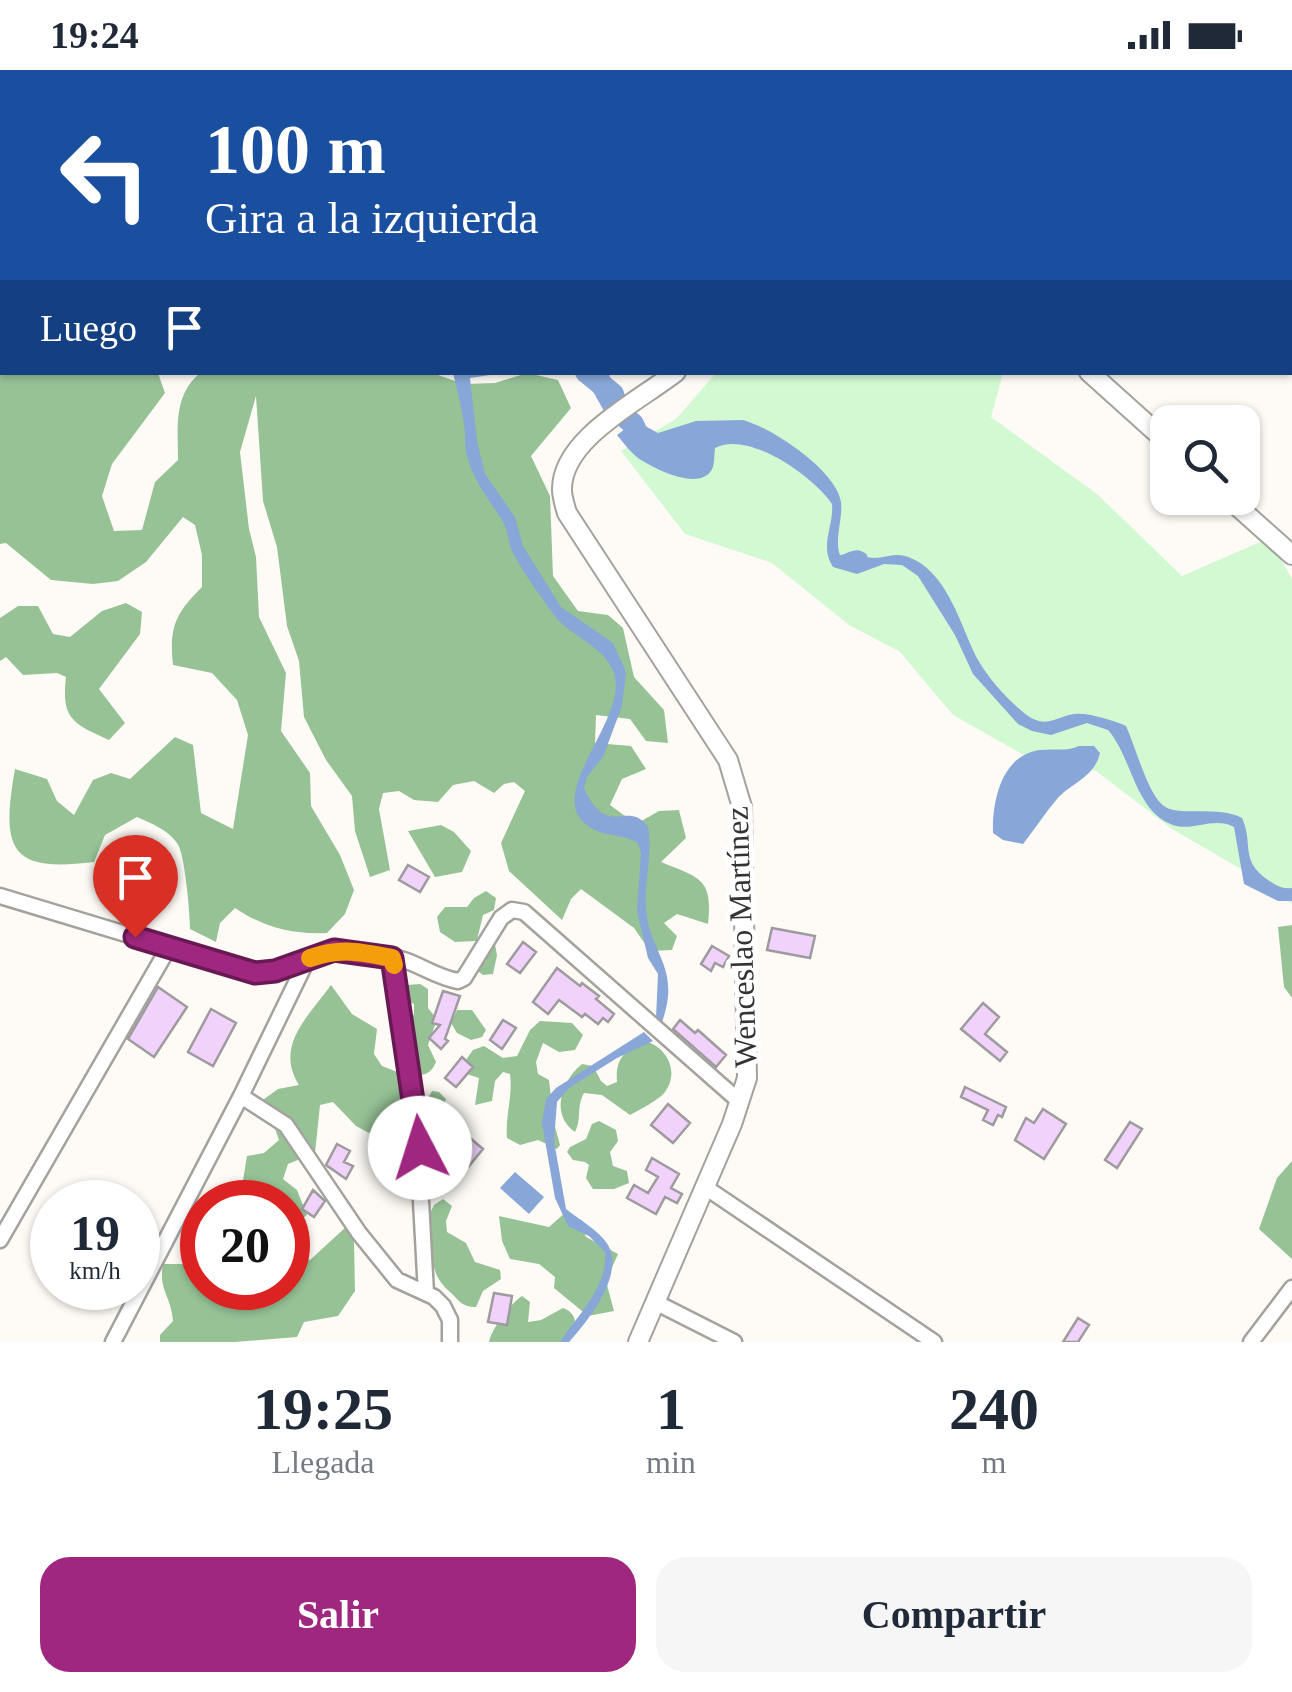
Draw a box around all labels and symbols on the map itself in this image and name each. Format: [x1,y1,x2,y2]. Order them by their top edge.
street label: Wenceslao Martínez [718,806,764,1068]
pin [93,835,178,938]
position arrow [368,1096,472,1200]
speed limit sign: 20 [180,1180,310,1310]

